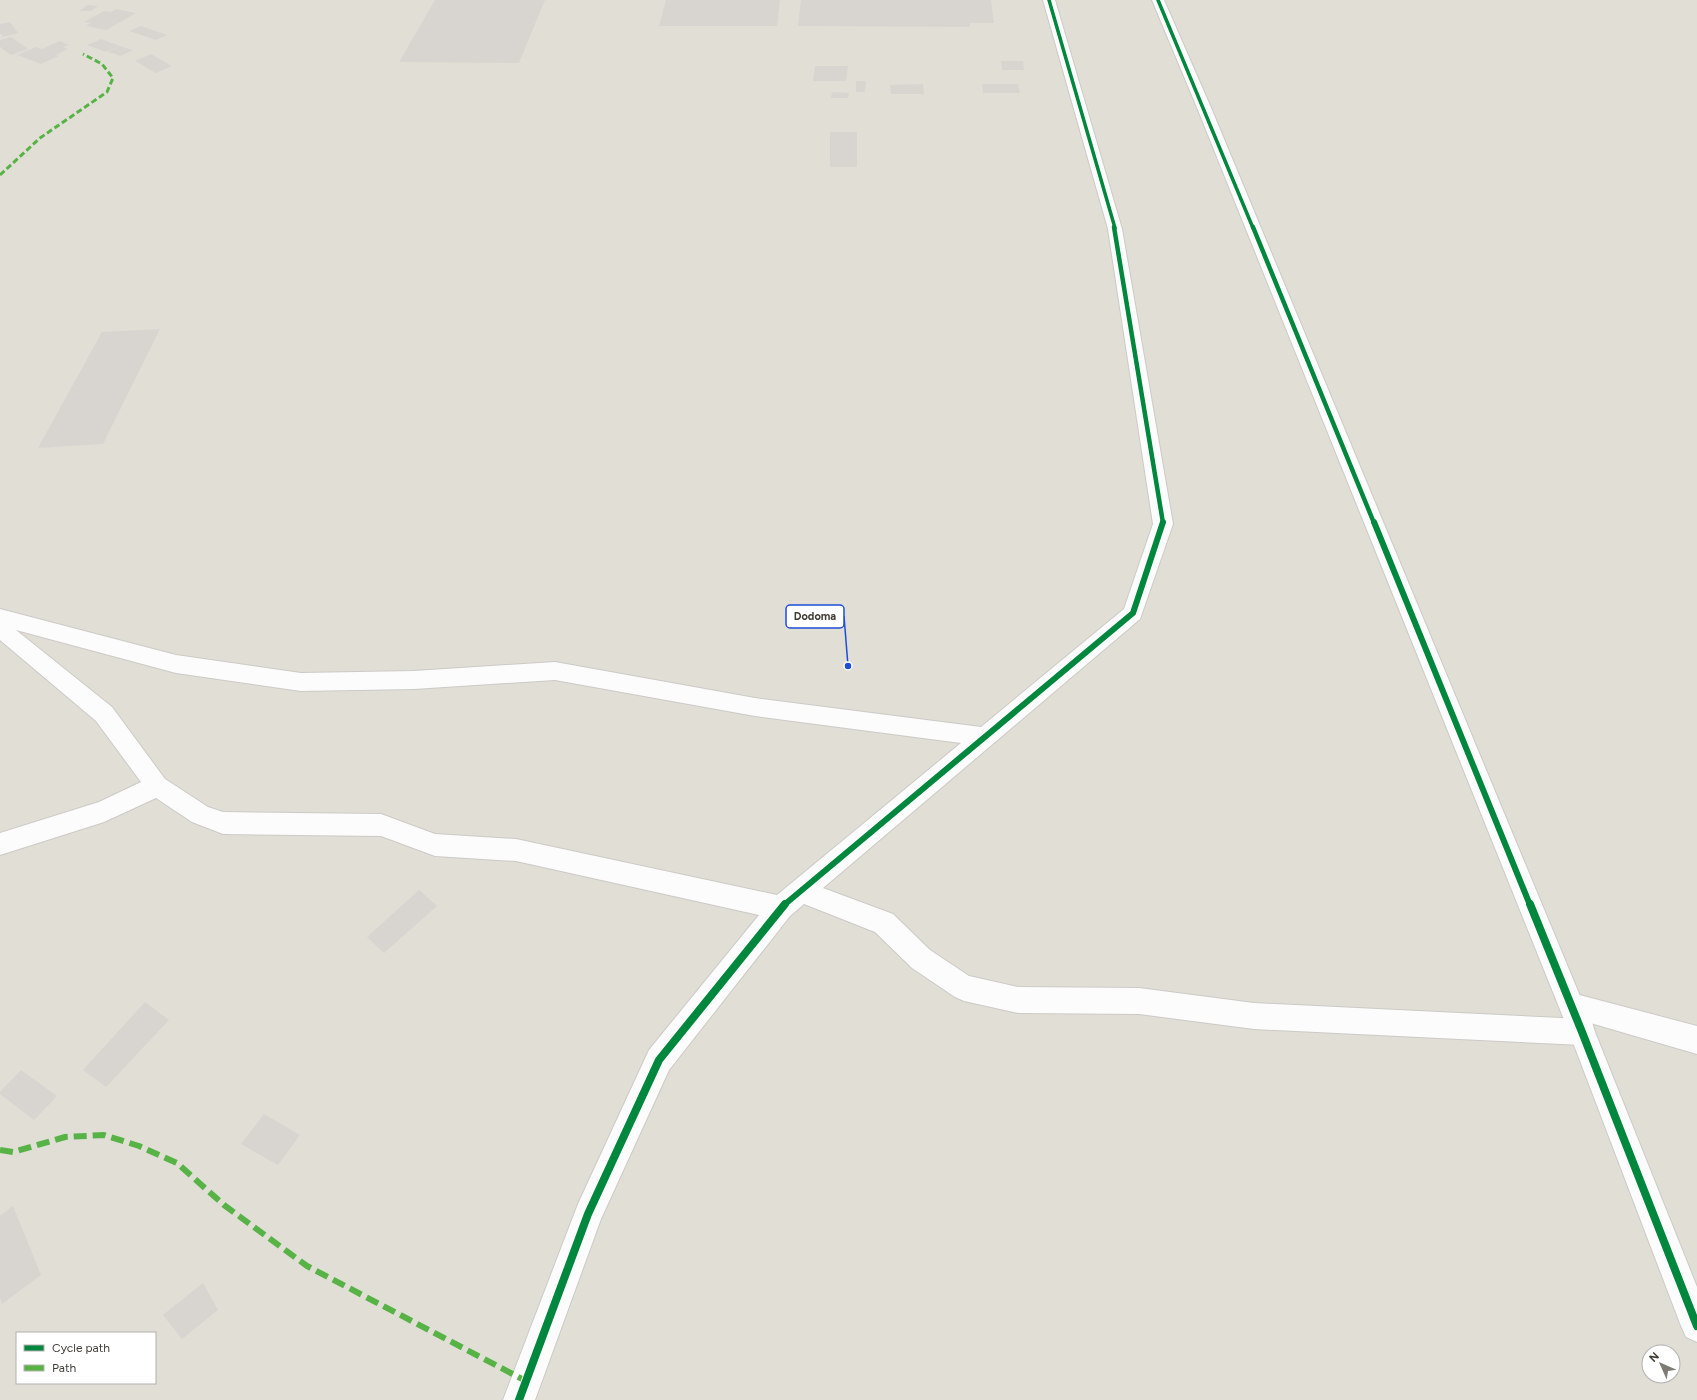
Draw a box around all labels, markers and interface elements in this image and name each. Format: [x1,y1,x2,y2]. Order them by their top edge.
callout: Dodoma [786,605,844,628]
text: Dodoma [794,610,836,623]
legend [16,1332,156,1384]
text: Cycle path [52,1341,110,1355]
north arrow [1641,1344,1681,1384]
text: N [1647,1350,1662,1365]
text: Path [52,1361,76,1375]

